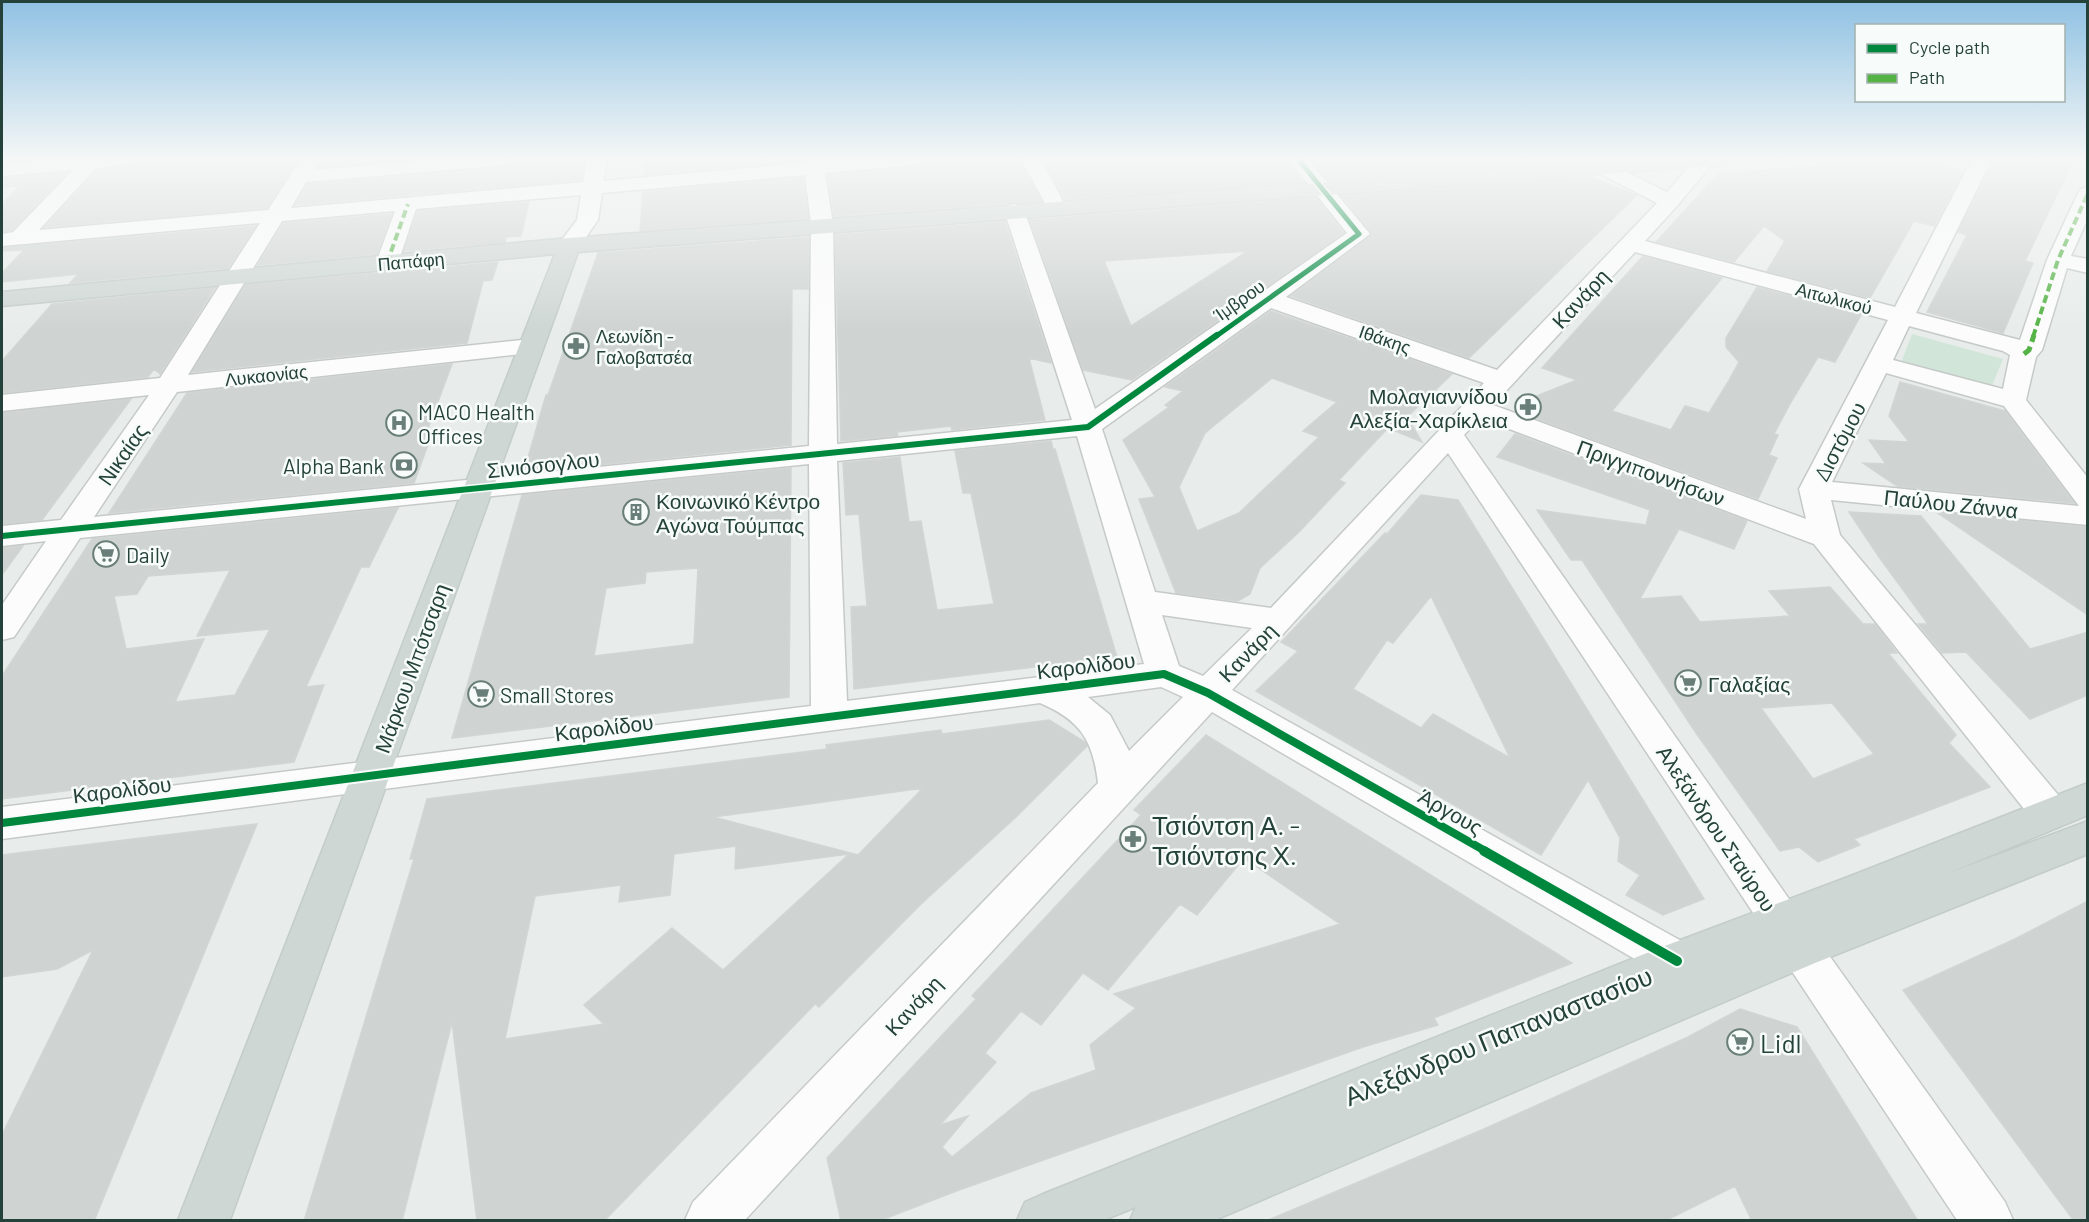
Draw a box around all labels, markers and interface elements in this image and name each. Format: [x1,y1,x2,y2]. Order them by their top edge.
legend [1855,24,2065,102]
text: Cycle path [1909,36,1990,58]
text: Path [1909,66,1945,88]
street label: Παπάφη [377,247,445,275]
street label: Κανάρη [1546,263,1614,333]
street label: Ίμβρου [1208,275,1269,326]
street label: Αιτωλικού [1793,277,1875,319]
street label: Ιθάκης [1356,320,1414,358]
place label: Λεωνίδη - Γαλοβατσέα [596,325,692,368]
pharmacy icon: Λεωνίδη - Γαλοβατσέα [561,331,591,361]
street label: Λυκαονίας [223,360,309,390]
place label: Μολαγιαννίδου Αλεξία-Χαρίκλεια [1350,383,1508,432]
pharmacy icon: Μολαγιαννίδου Αλεξία-Χαρίκλεια [1513,392,1543,422]
street label: Διστόμου [1808,397,1870,485]
place label: MACO Health Offices [418,399,535,448]
hospital icon: MACO Health Offices [384,408,414,438]
street label: Νικαίας [92,419,152,489]
street label: Πριγγιποννήσων [1574,434,1728,510]
street label: Σινιόσογλου [486,446,600,482]
bank icon: Alpha Bank [389,450,419,480]
place label: Alpha Bank [283,453,384,478]
street label: Παύλου Ζάννα [1883,484,2019,522]
place label: Κοινωνικό Κέντρο Αγώνα Τούμπας [656,488,820,537]
building icon: Κοινωνικό Κέντρο Αγώνα Τούμπας [621,497,651,527]
supermarket icon: Daily [91,539,121,569]
place label: Daily [126,542,170,567]
street label: Μάρκου Μπότσαρη [369,580,453,756]
street label: Κανάρη [1213,617,1281,687]
street label: Καρολίδου [1035,647,1137,683]
supermarket icon: Γαλαξίας [1673,668,1703,698]
place label: Γαλαξίας [1708,671,1790,696]
supermarket icon: Small Stores [466,679,496,709]
place label: Small Stores [500,682,614,707]
street label: Καρολίδου [553,709,655,745]
street label: Αλεξάνδρου Σταύρου [1652,740,1782,916]
street label: Καρολίδου [71,771,173,807]
street label: Άργους [1415,783,1487,839]
place label: Τσιόντση Α. - Τσιόντσης Χ. [1152,809,1300,870]
pharmacy icon: Τσιόντση Α. - Τσιόντσης Χ. [1118,824,1148,854]
street label: Αλεξάνδρου Παπαναστασίου [1340,959,1656,1111]
street label: Κανάρη [879,970,947,1040]
supermarket icon: Lidl [1725,1027,1755,1057]
place label: Lidl [1760,1027,1802,1058]

